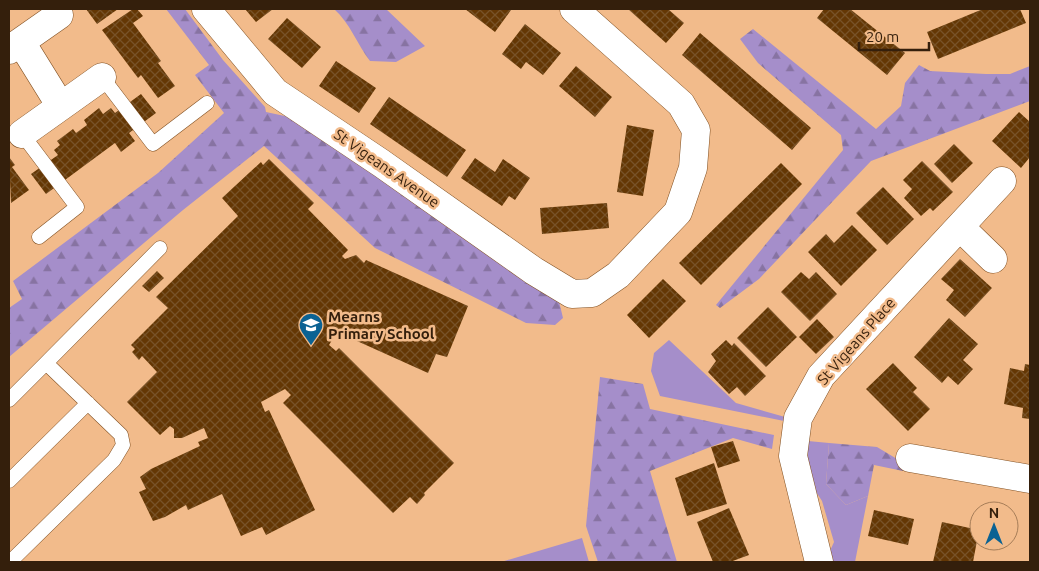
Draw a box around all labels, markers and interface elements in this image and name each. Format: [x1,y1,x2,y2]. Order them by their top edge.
scale bar [859,20,929,52]
text: 20 m [866,28,899,45]
street label: St Vigeans Avenue [331,125,443,211]
street label: St Vigeans Place [814,294,898,388]
place label: Mearns Primary School [328,308,435,342]
school or university icon: Mearns Primary School [298,312,324,346]
north arrow [969,501,1019,551]
text: N [989,505,999,521]

